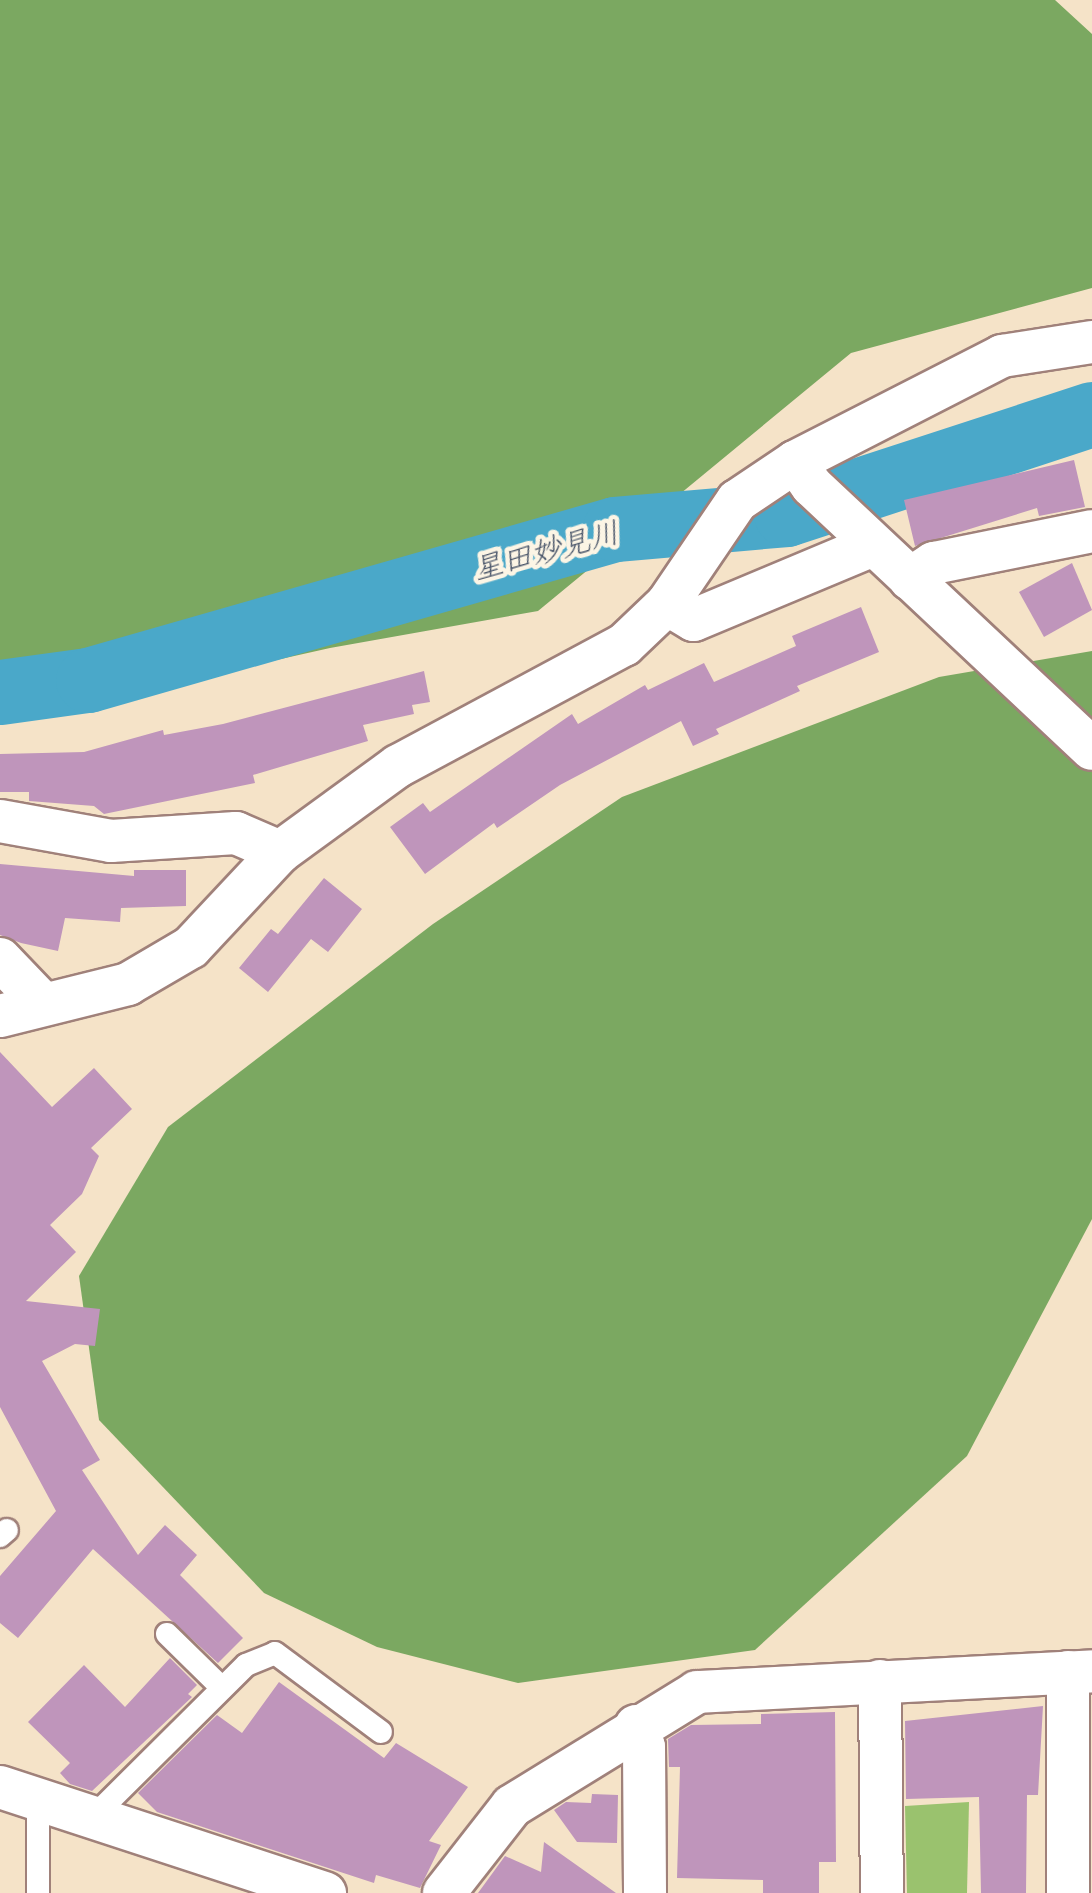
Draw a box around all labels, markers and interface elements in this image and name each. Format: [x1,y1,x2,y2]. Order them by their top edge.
water label: 星田妙見川 [469,514,623,588]

